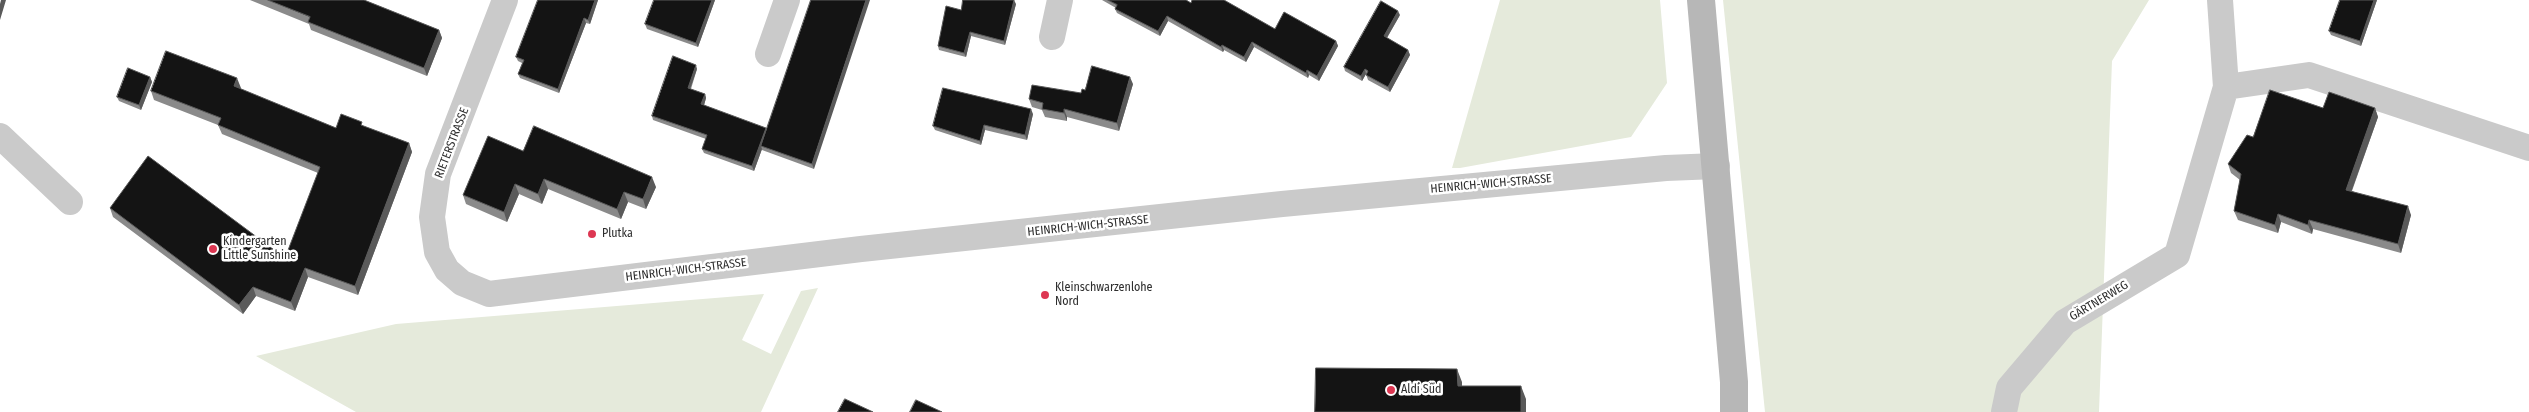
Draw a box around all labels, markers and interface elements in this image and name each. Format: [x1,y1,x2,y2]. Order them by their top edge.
street label: RIETERSTRASSE [432,106,472,180]
street label: HEINRICH-WICH-STRASSE [1430,172,1552,196]
street label: HEINRICH-WICH-STRASSE [1027,212,1149,240]
place label: Plutka [602,227,633,241]
marker: Plutka [586,228,598,240]
place label: Kindergarten Little Sunshine [223,235,296,263]
marker: Kindergarten Little Sunshine [207,243,219,255]
street label: HEINRICH-WICH-STRASSE [625,255,747,285]
street label: GÄRTNERWEG [2067,278,2131,324]
place label: Kleinschwarzenlohe Nord [1055,281,1153,309]
marker: Kleinschwarzenlohe Nord [1039,289,1051,301]
place label: Aldi Süd [1401,383,1441,397]
marker: Aldi Süd [1385,384,1397,396]

